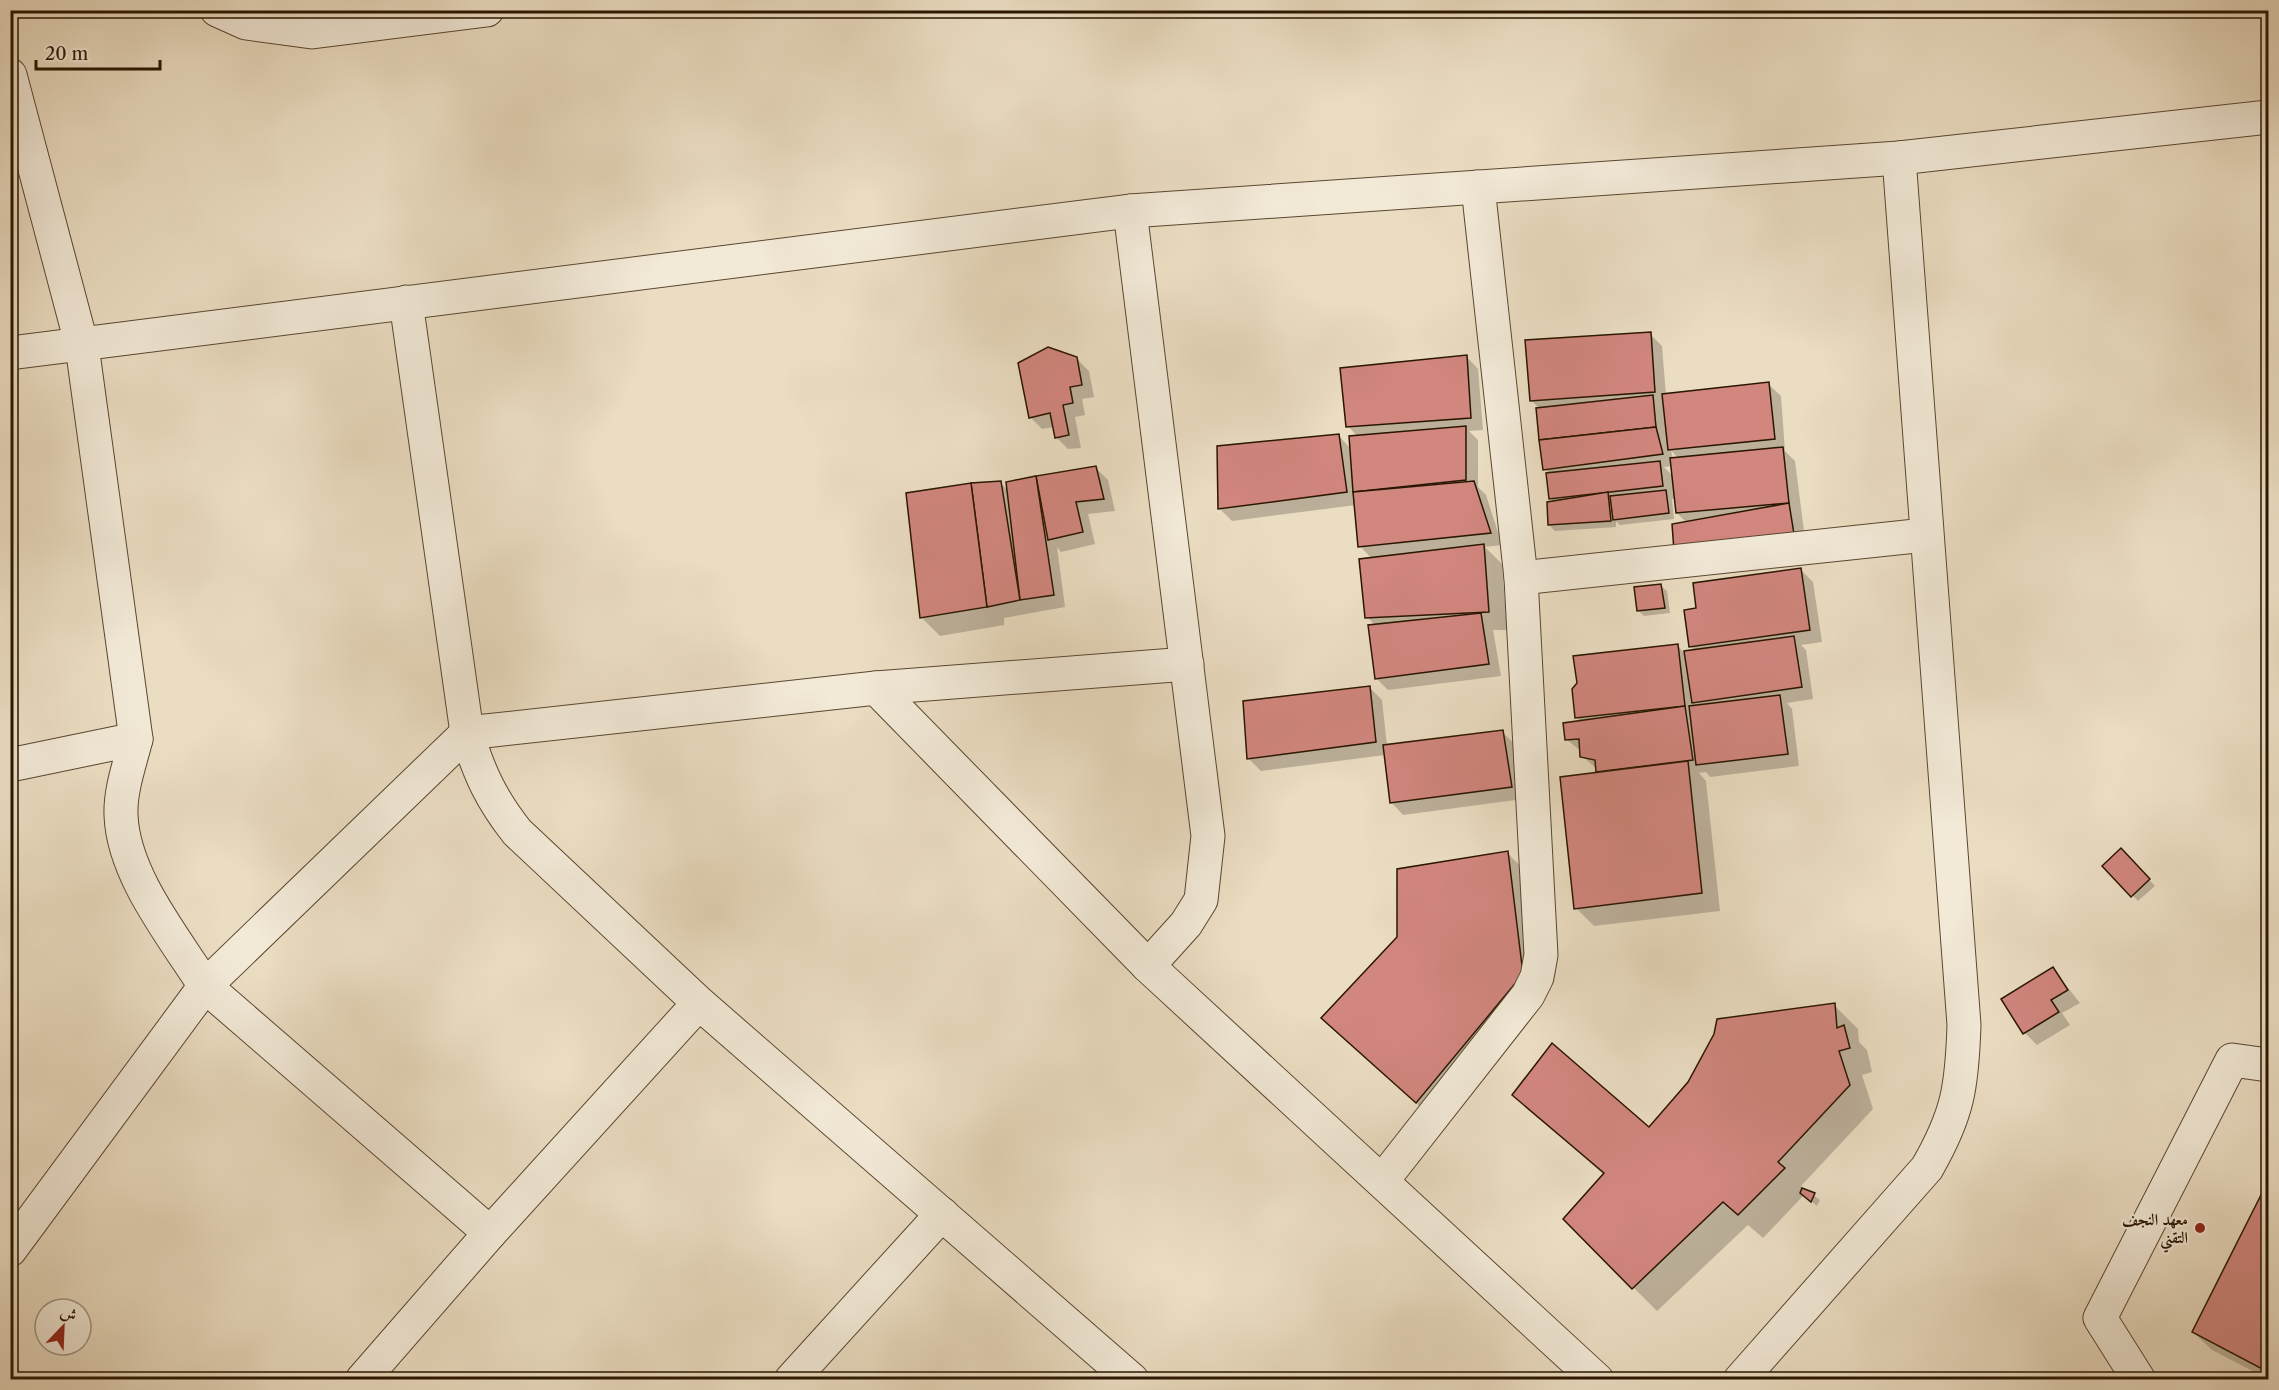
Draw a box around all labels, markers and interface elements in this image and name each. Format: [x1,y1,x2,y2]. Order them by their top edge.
scale bar [36,33,160,71]
text: 20 m [45,43,89,65]
place label: معهد النجف التقني [2122,1209,2188,1253]
marker: معهد النجف التقني [2193,1221,2207,1235]
north arrow [33,1297,93,1357]
text: ش [58,1301,80,1325]

